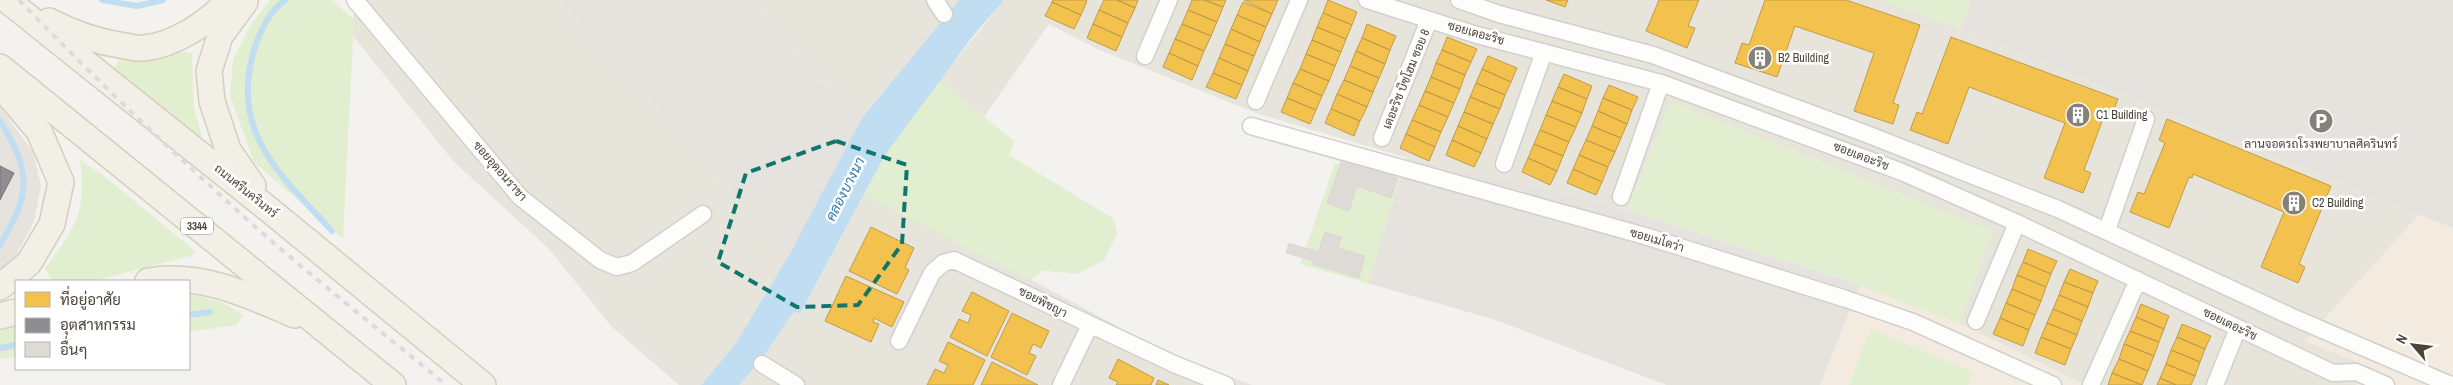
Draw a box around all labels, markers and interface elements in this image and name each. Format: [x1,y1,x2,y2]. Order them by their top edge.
street label: ซอยเดอะริช [1446,17,1506,49]
street label: เดอะริช บิซโฮม ซอย 8 [1379,27,1433,131]
building icon: B2 Building [1747,45,1773,71]
place label: B2 Building [1778,50,1829,66]
building icon: C1 Building [2065,102,2091,128]
place label: C1 Building [2096,107,2148,123]
parking icon: ลานจอดรถโรงพยาบาลศิครินทร์ [2308,108,2334,134]
place label: ลานจอดรถโรงพยาบาลศิครินทร์ [2244,136,2398,152]
street label: ซอยอุดอนราชา [469,138,531,205]
street label: ซอยเดอะริช [1831,138,1891,174]
water label: คลองบางนา [821,154,869,224]
street label: ถนนศรีนครินทร์ [211,160,281,222]
building icon: C2 Building [2281,190,2307,216]
place label: C2 Building [2312,195,2364,211]
road number: 3344 [181,218,213,235]
street label: ซอยเมโดว่า [1628,224,1686,256]
legend [15,280,190,370]
street label: ซอยพิชญา [1016,283,1070,321]
text: ที่อยู่อาศัย [60,285,121,310]
street label: ซอยเดอะริช [2200,304,2260,344]
text: อุตสาหกรรม [60,314,136,336]
north arrow [2388,320,2438,370]
text: N [2392,331,2411,347]
text: อื่นๆ [60,335,88,360]

